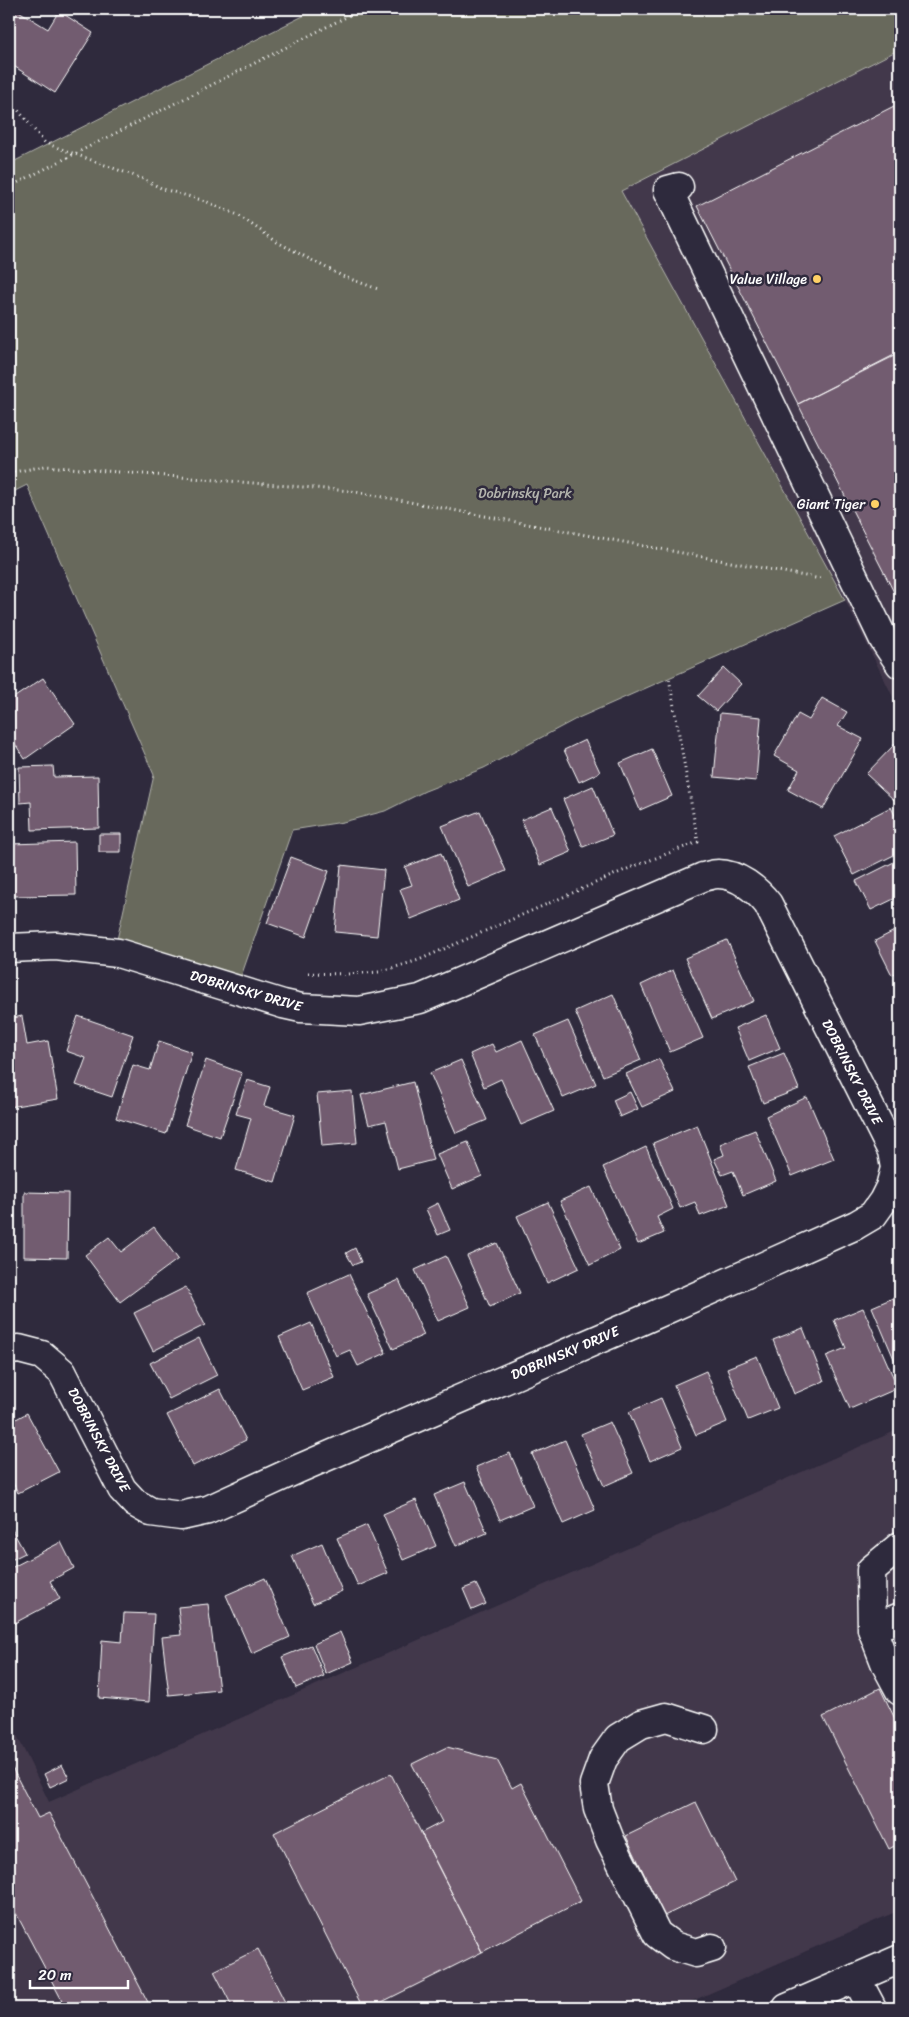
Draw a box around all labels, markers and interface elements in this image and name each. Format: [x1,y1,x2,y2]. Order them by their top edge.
place label: Value Village [730,267,807,292]
marker: Value Village [811,273,823,285]
park label: Dobrinsky Park [478,481,572,506]
place label: Giant Tiger [797,492,866,517]
marker: Giant Tiger [869,498,881,510]
street label: DOBRINSKY DRIVE [187,963,306,1019]
street label: DOBRINSKY DRIVE [815,1015,890,1130]
street label: DOBRINSKY DRIVE [507,1318,624,1387]
street label: DOBRINSKY DRIVE [61,1383,138,1498]
scale bar [30,1957,128,1989]
text: 20 m [38,1962,72,1988]

